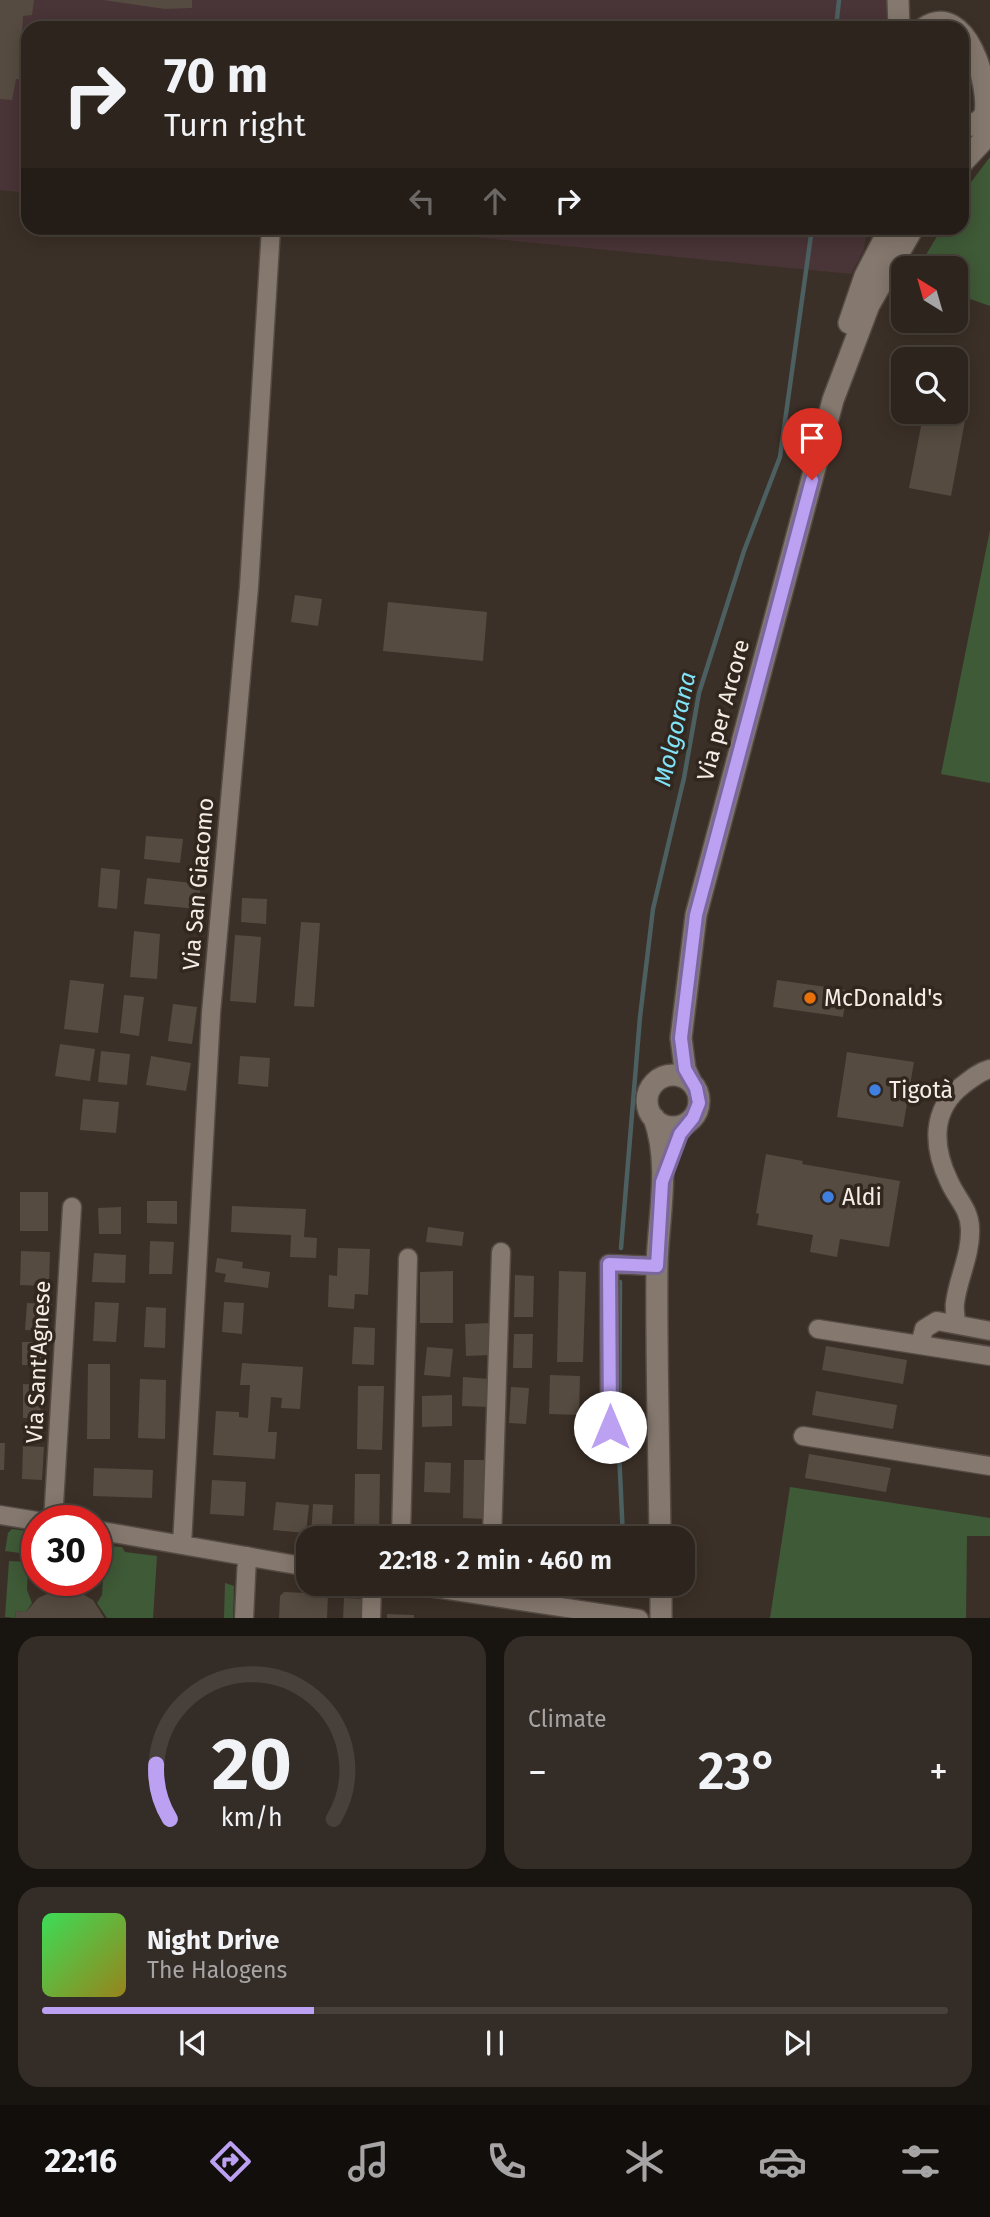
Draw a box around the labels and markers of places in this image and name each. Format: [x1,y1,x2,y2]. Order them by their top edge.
pin [782,408,842,480]
place label: McDonald's [824,984,943,1012]
marker: McDonald's [802,990,818,1006]
place label: Tigotà [889,1076,953,1104]
marker: Tigotà [867,1082,883,1098]
place label: Aldi [842,1183,882,1211]
marker: Aldi [820,1189,836,1205]

